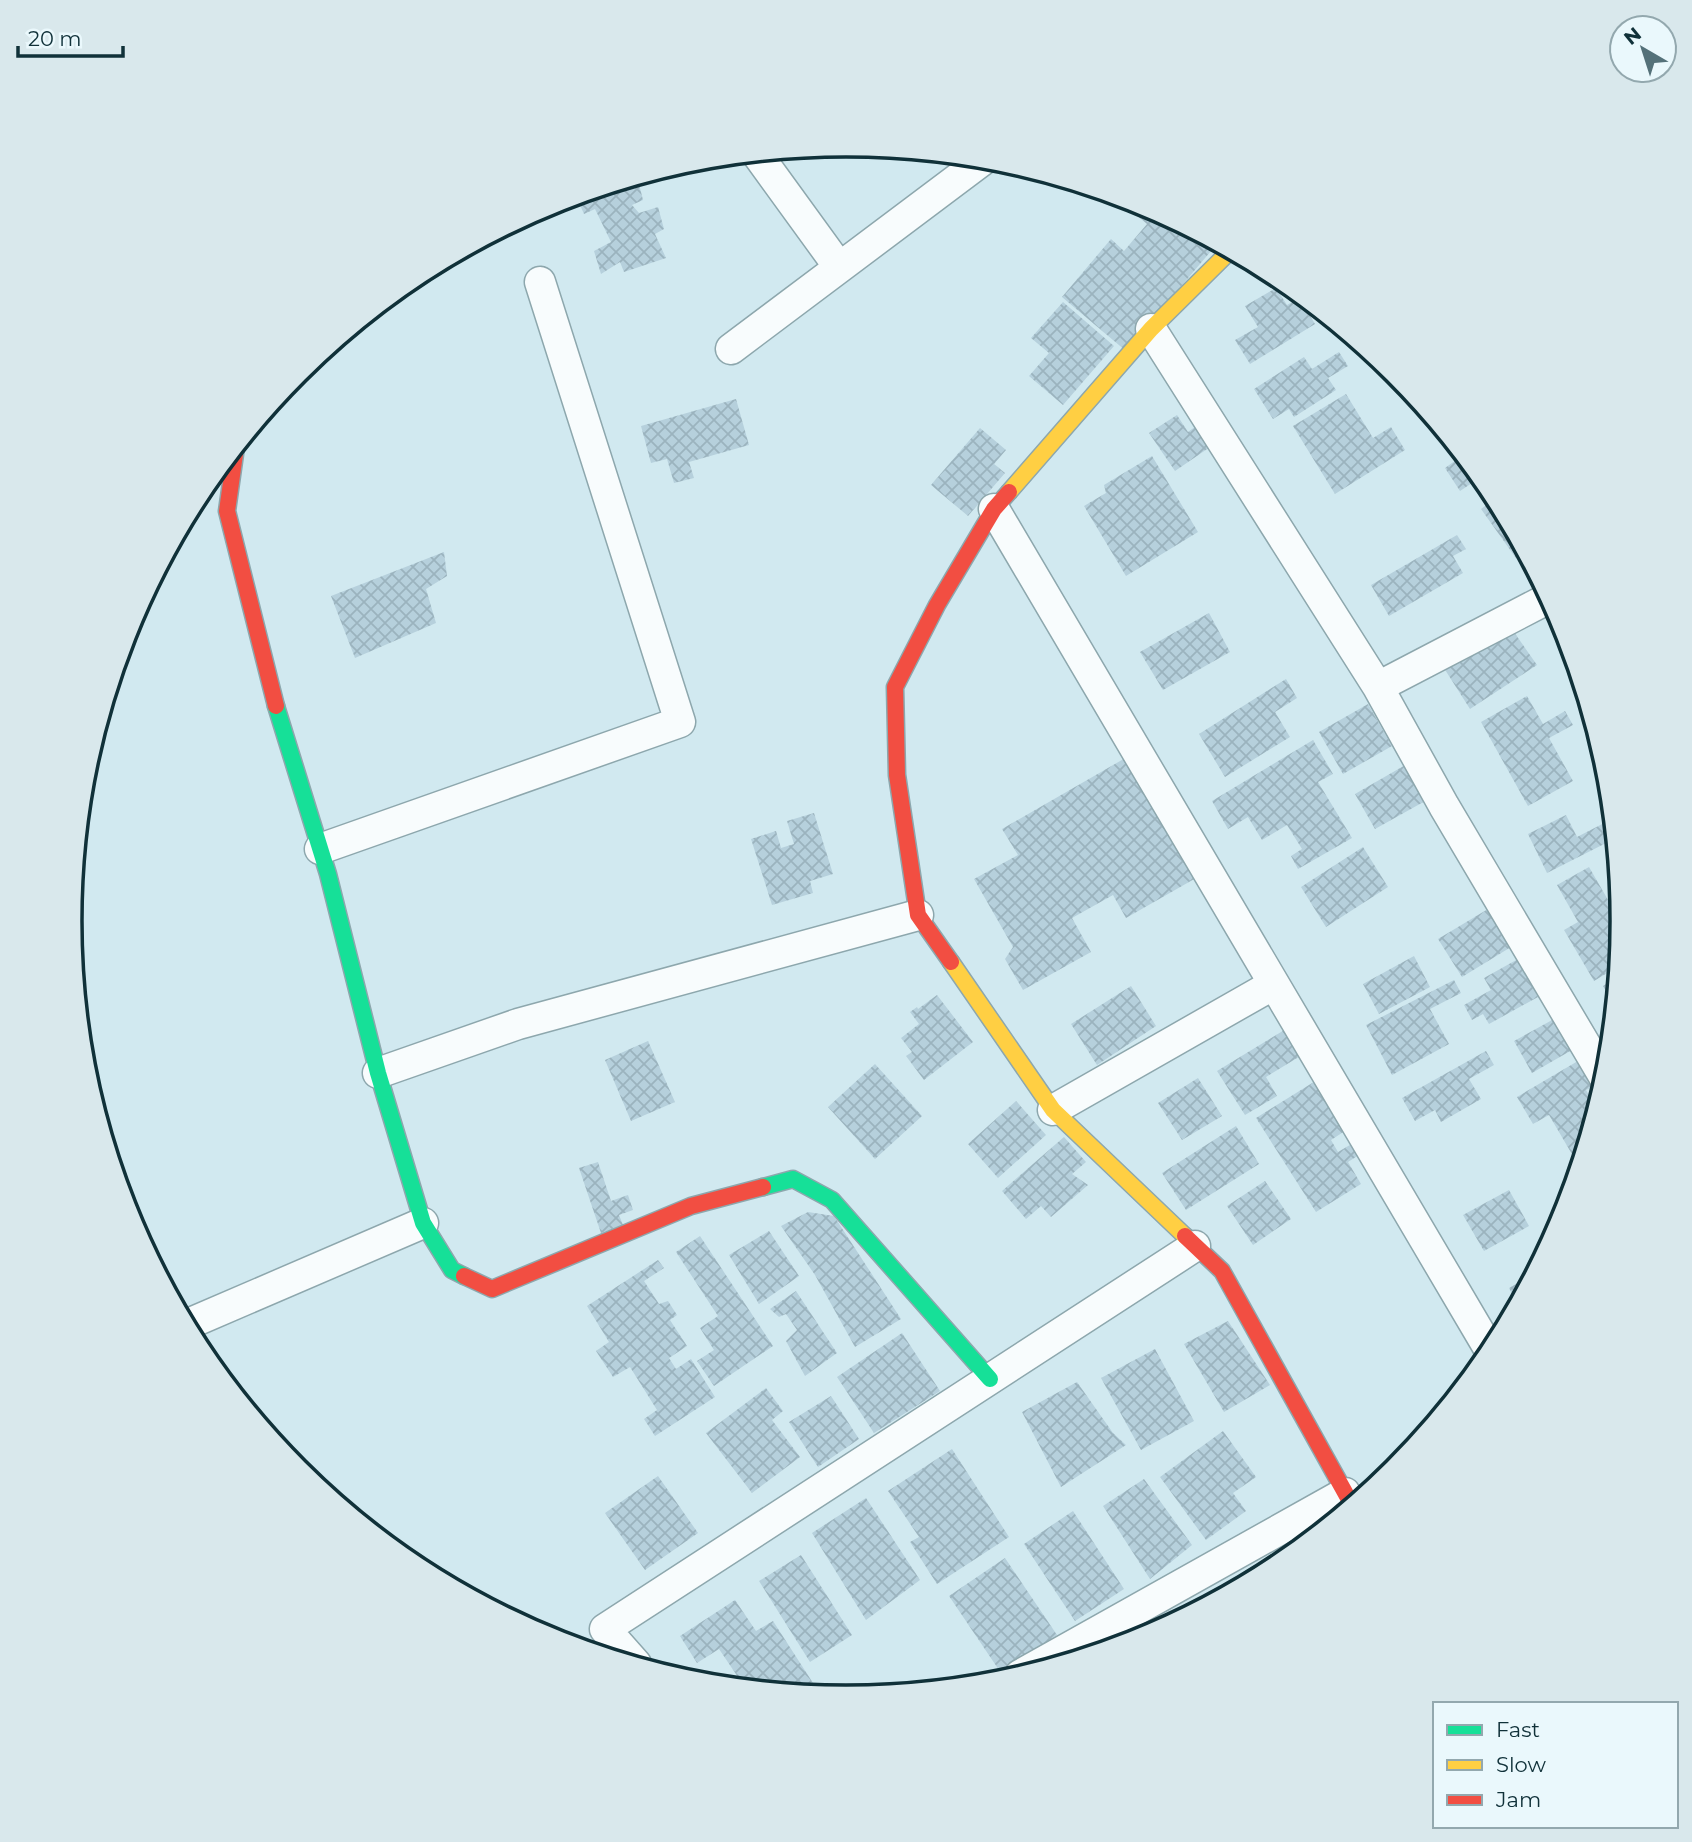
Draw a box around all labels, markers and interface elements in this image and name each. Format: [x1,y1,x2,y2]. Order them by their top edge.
scale bar [18,14,122,58]
north arrow [1608,14,1678,84]
text: N [1619,22,1646,50]
text: 20 m [28,26,82,51]
legend [1433,1702,1678,1828]
text: Fast [1496,1717,1540,1742]
text: Slow [1496,1752,1546,1777]
text: Jam [1495,1787,1541,1812]

